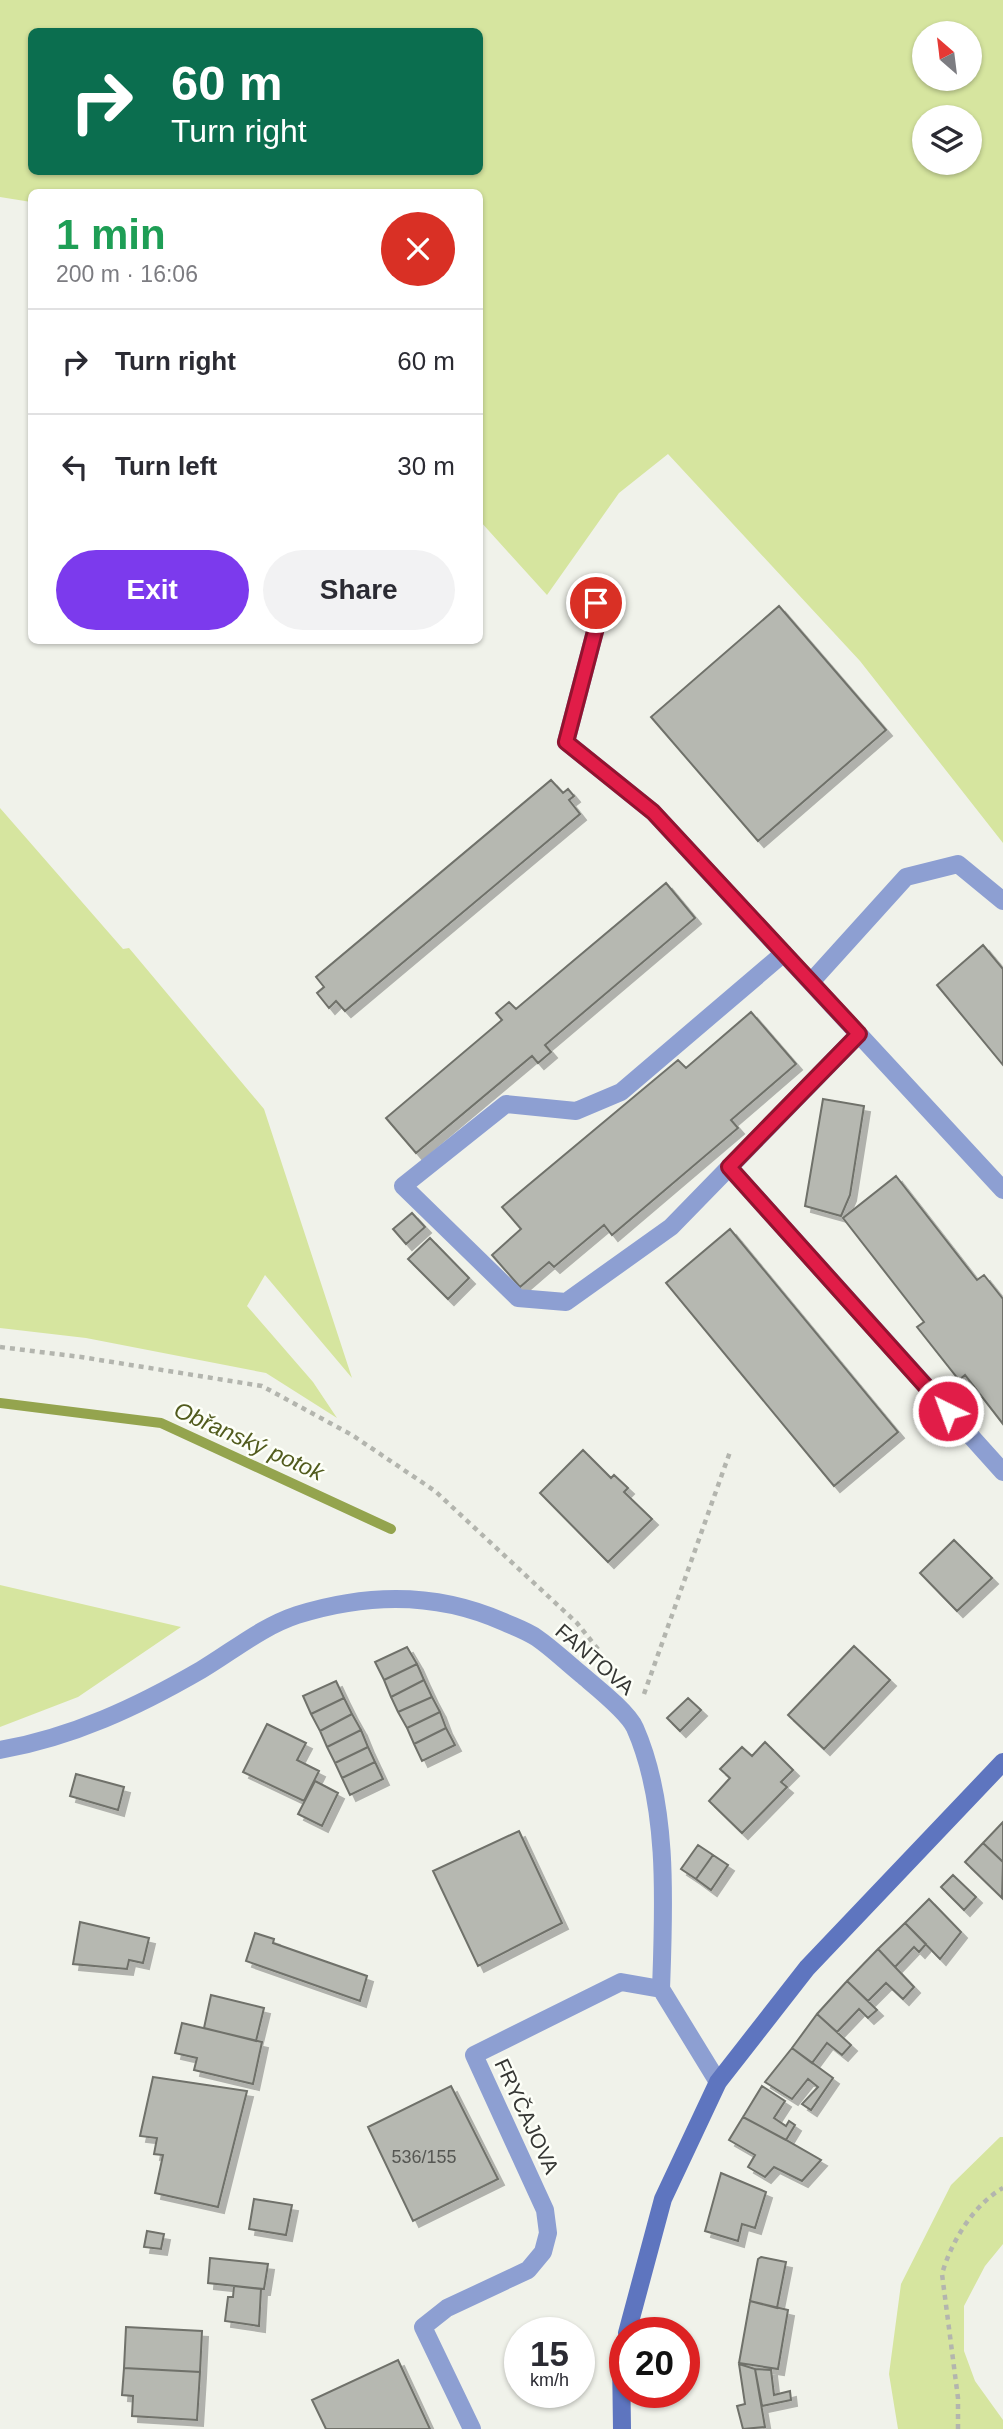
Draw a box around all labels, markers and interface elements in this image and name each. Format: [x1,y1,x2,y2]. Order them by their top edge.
north arrow [912,21,982,91]
map controls [912,21,982,175]
icon: right [56,56,147,147]
text: 60 m [171,56,283,110]
button: layers [912,105,982,175]
text: Turn right [171,113,307,149]
text: 1 min [56,211,166,258]
button: close [381,212,455,286]
text: 200 m · 16:06 [56,261,198,287]
icon: right [56,343,94,381]
text: Turn right [115,346,236,376]
text: 60 m [397,346,455,376]
icon: left [56,448,94,486]
text: Turn left [115,451,217,481]
text: 30 m [397,451,455,481]
button: Exit [56,550,249,630]
button: Share [263,550,455,630]
pin [566,573,626,633]
icon: arrive [577,584,615,622]
position arrow [911,1374,985,1448]
water label: Obřanský potok [170,1396,329,1486]
street label: FANTOVA [551,1619,639,1699]
street label: FRYČAJOVA [490,2055,564,2177]
house number: 536/155 [391,2147,457,2167]
speed limit sign: 20 [609,2317,700,2408]
text: 15 [530,2334,569,2373]
text: km/h [530,2370,569,2390]

